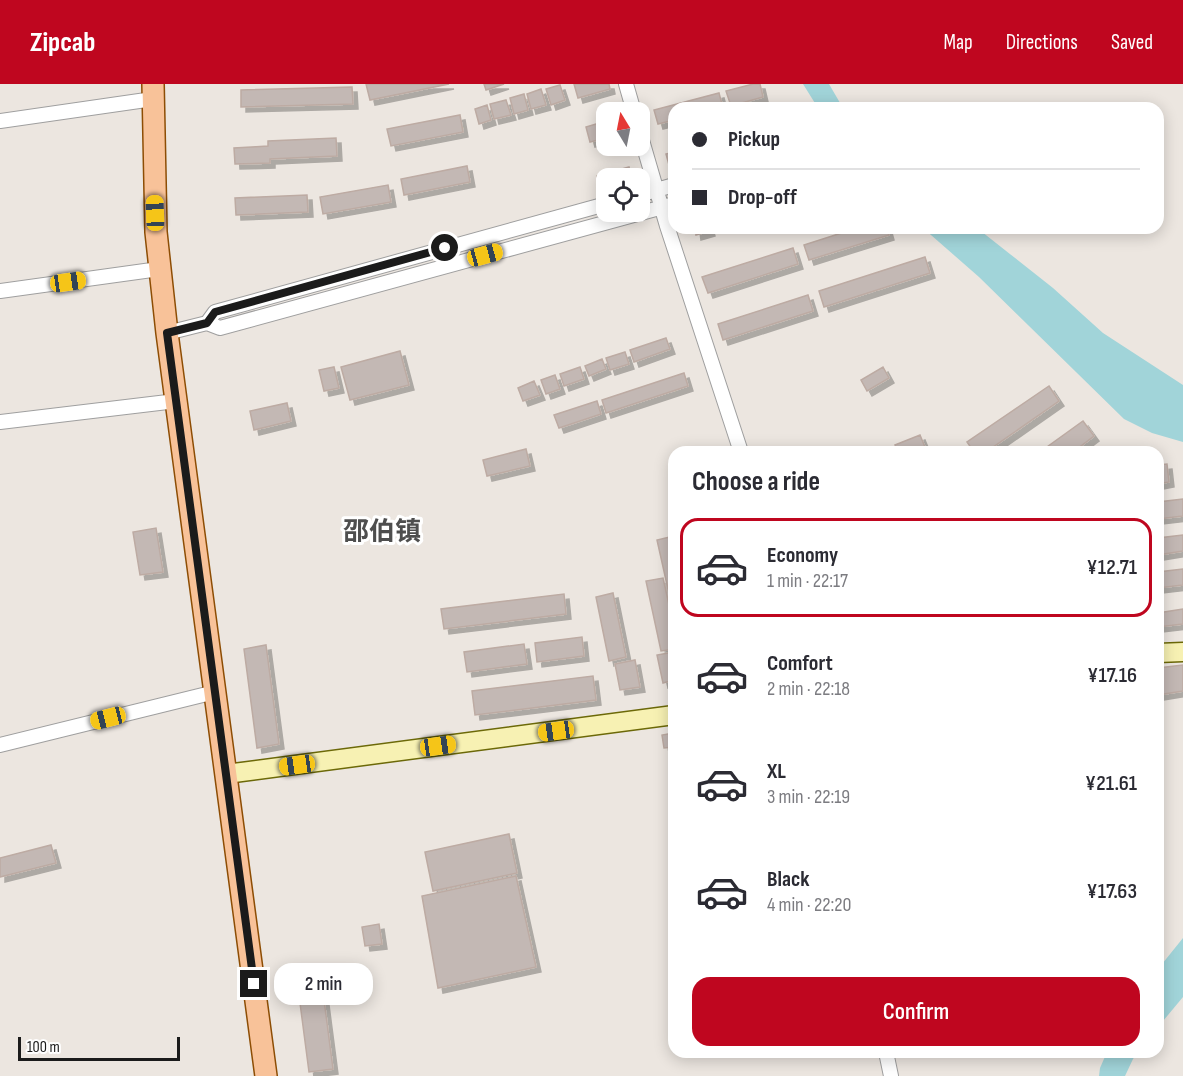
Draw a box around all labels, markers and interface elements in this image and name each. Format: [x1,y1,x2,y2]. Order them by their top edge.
text: Zipcab [30,26,95,59]
text: Map [943,30,973,55]
text: Directions [1006,30,1078,55]
text: Saved [1111,30,1153,55]
north arrow [596,102,650,156]
map controls [596,102,650,222]
text: Pickup [728,126,780,153]
button: locate [596,168,650,222]
text: Drop-off [728,184,797,211]
car [145,195,165,231]
route start [431,234,458,261]
car [465,242,505,268]
car [49,271,87,293]
text: Choose a ride [692,466,820,498]
district label: 邵伯镇 [343,517,421,548]
icon: car [695,541,749,595]
text: Economy [767,542,838,569]
text: ¥12.71 [1086,554,1137,581]
text: 1 min · 22:17 [767,569,848,593]
icon: car [695,649,749,703]
text: Comfort [767,650,833,677]
text: ¥17.16 [1087,662,1137,689]
text: 2 min · 22:18 [767,677,850,701]
car [88,705,128,731]
car [537,720,575,742]
car [419,735,457,757]
car [278,754,316,776]
icon: car [695,757,749,811]
text: XL [767,758,786,785]
text: ¥21.61 [1085,770,1137,797]
text: 3 min · 22:19 [767,785,850,809]
icon: car [695,865,749,919]
text: Black [767,866,809,893]
text: ¥17.63 [1087,878,1137,905]
text: 4 min · 22:20 [767,893,851,917]
callout: 2 min [275,963,374,1005]
route end [240,970,267,997]
text: 2 min [305,972,342,996]
button: Confirm [692,977,1140,1046]
scale bar [18,1034,180,1062]
text: 100 m [27,1038,60,1057]

